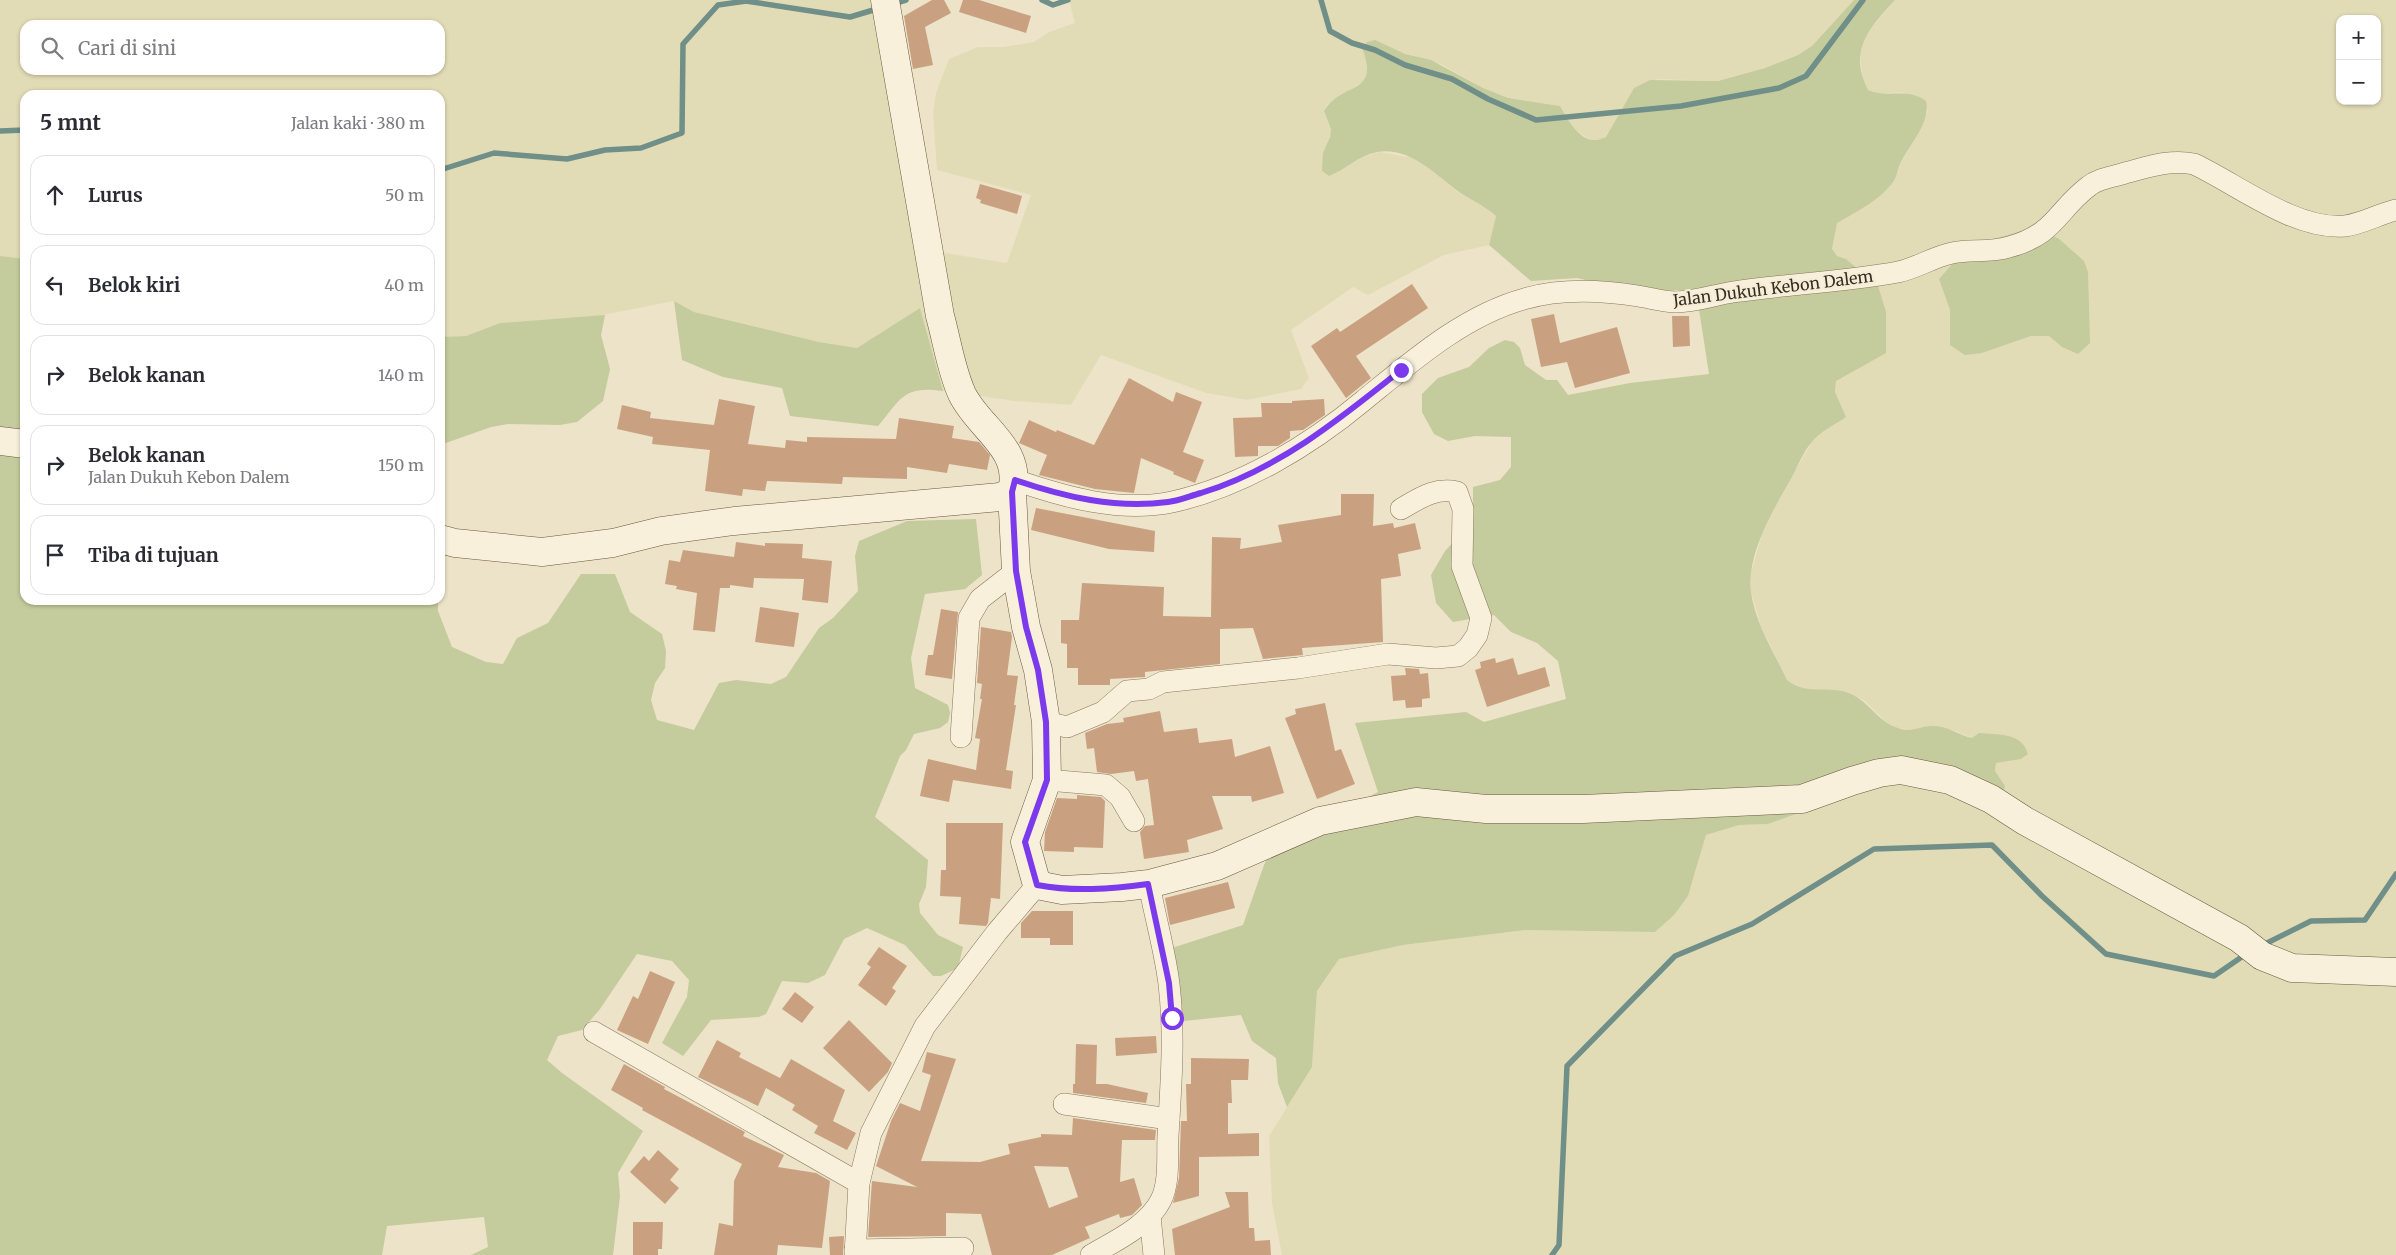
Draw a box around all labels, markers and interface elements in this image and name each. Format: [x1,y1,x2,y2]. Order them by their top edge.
map controls [2336,15,2381,105]
button: + [2336,15,2381,60]
search box [20,20,445,75]
icon: search [38,34,66,62]
text: Cari di sini [78,36,176,60]
button: − [2336,60,2381,105]
text: 5 mnt [40,109,101,136]
text: Jalan kaki · 380 m [291,113,425,133]
icon: ahead [41,181,69,209]
text: Lurus [88,183,143,207]
text: 50 m [385,185,424,205]
street label: Jalan Dukuh Kebon Dalem [1671,266,1874,310]
icon: left [41,271,69,299]
text: Belok kiri [88,273,180,297]
text: 40 m [384,275,424,295]
route end [1390,359,1413,382]
icon: right [41,361,69,389]
text: Belok kanan [88,363,205,387]
text: 140 m [378,365,424,385]
text: Belok kanan [88,443,205,467]
icon: right [41,451,69,479]
text: 150 m [378,455,424,475]
text: Jalan Dukuh Kebon Dalem [88,467,290,487]
icon: arrive [41,541,69,569]
text: Tiba di tujuan [88,543,219,567]
route start [1161,1007,1184,1030]

